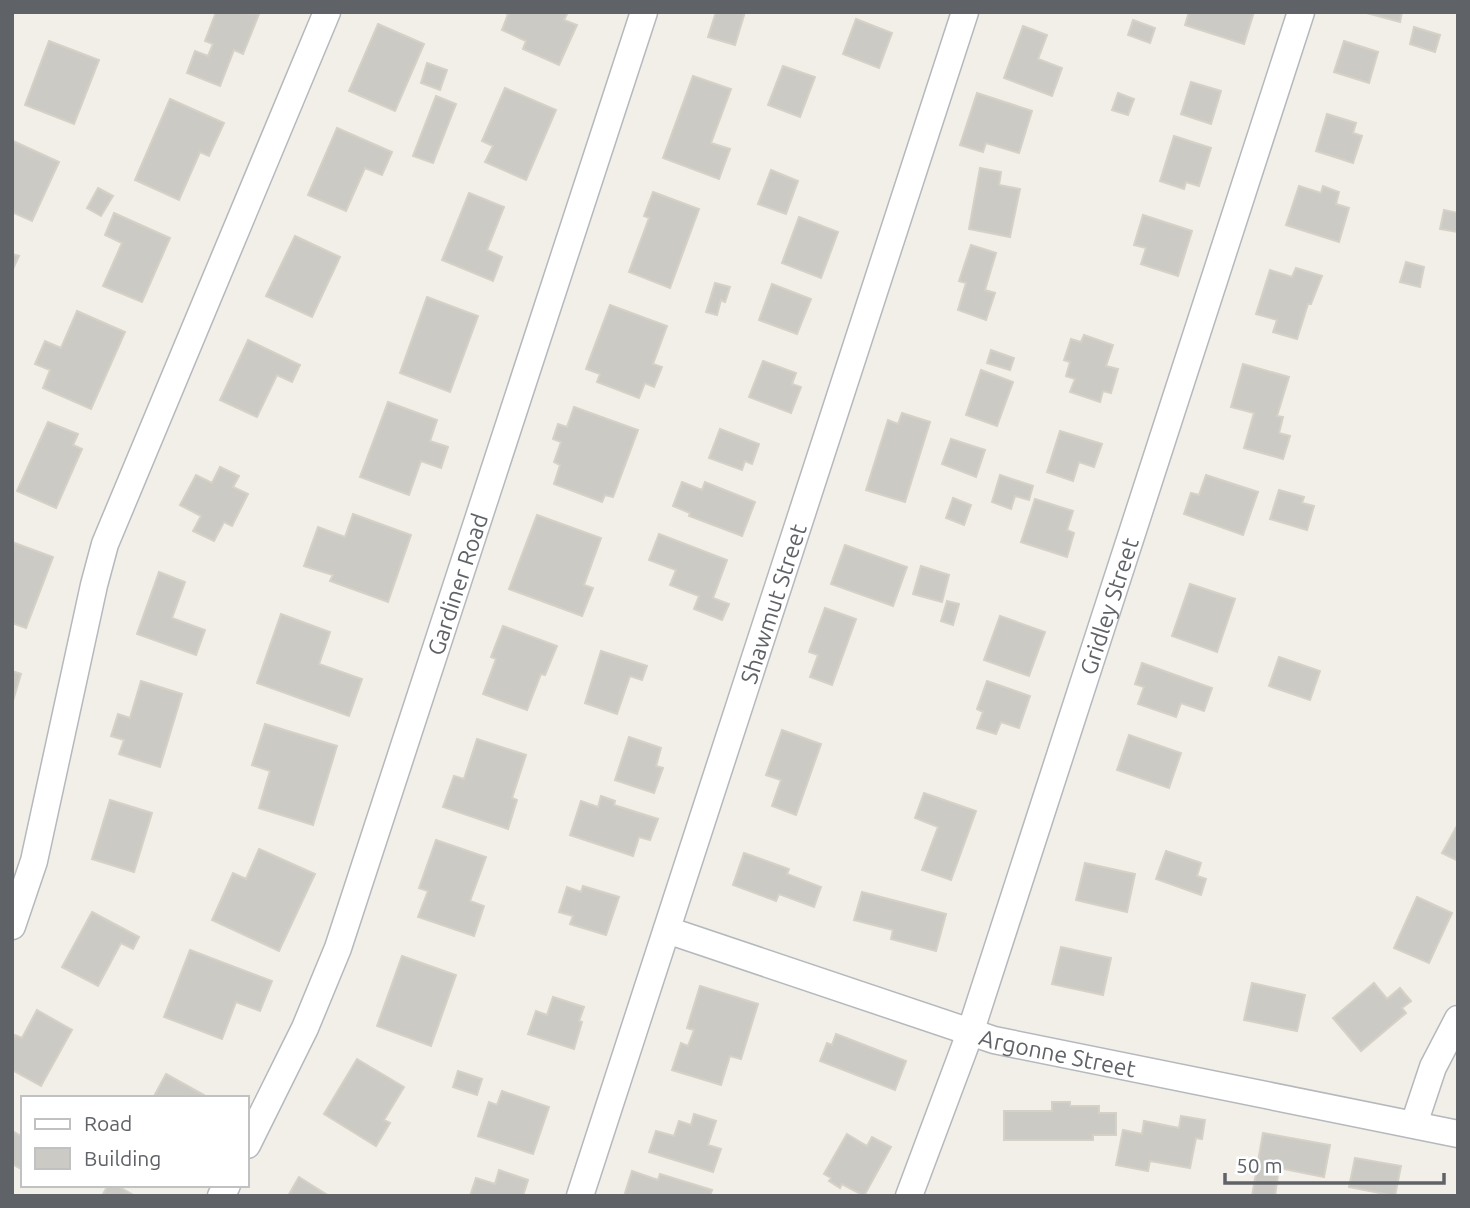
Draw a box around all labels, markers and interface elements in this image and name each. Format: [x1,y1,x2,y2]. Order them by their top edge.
street label: Gardiner Road [422,510,492,658]
street label: Shawmut Street [735,521,810,687]
street label: Gridley Street [1075,534,1142,678]
street label: Argonne Street [976,1024,1138,1081]
legend [21,1096,248,1187]
text: Road [84,1111,132,1135]
scale bar [1225,1142,1444,1186]
text: Building [84,1146,161,1170]
text: 50 m [1236,1153,1283,1177]

